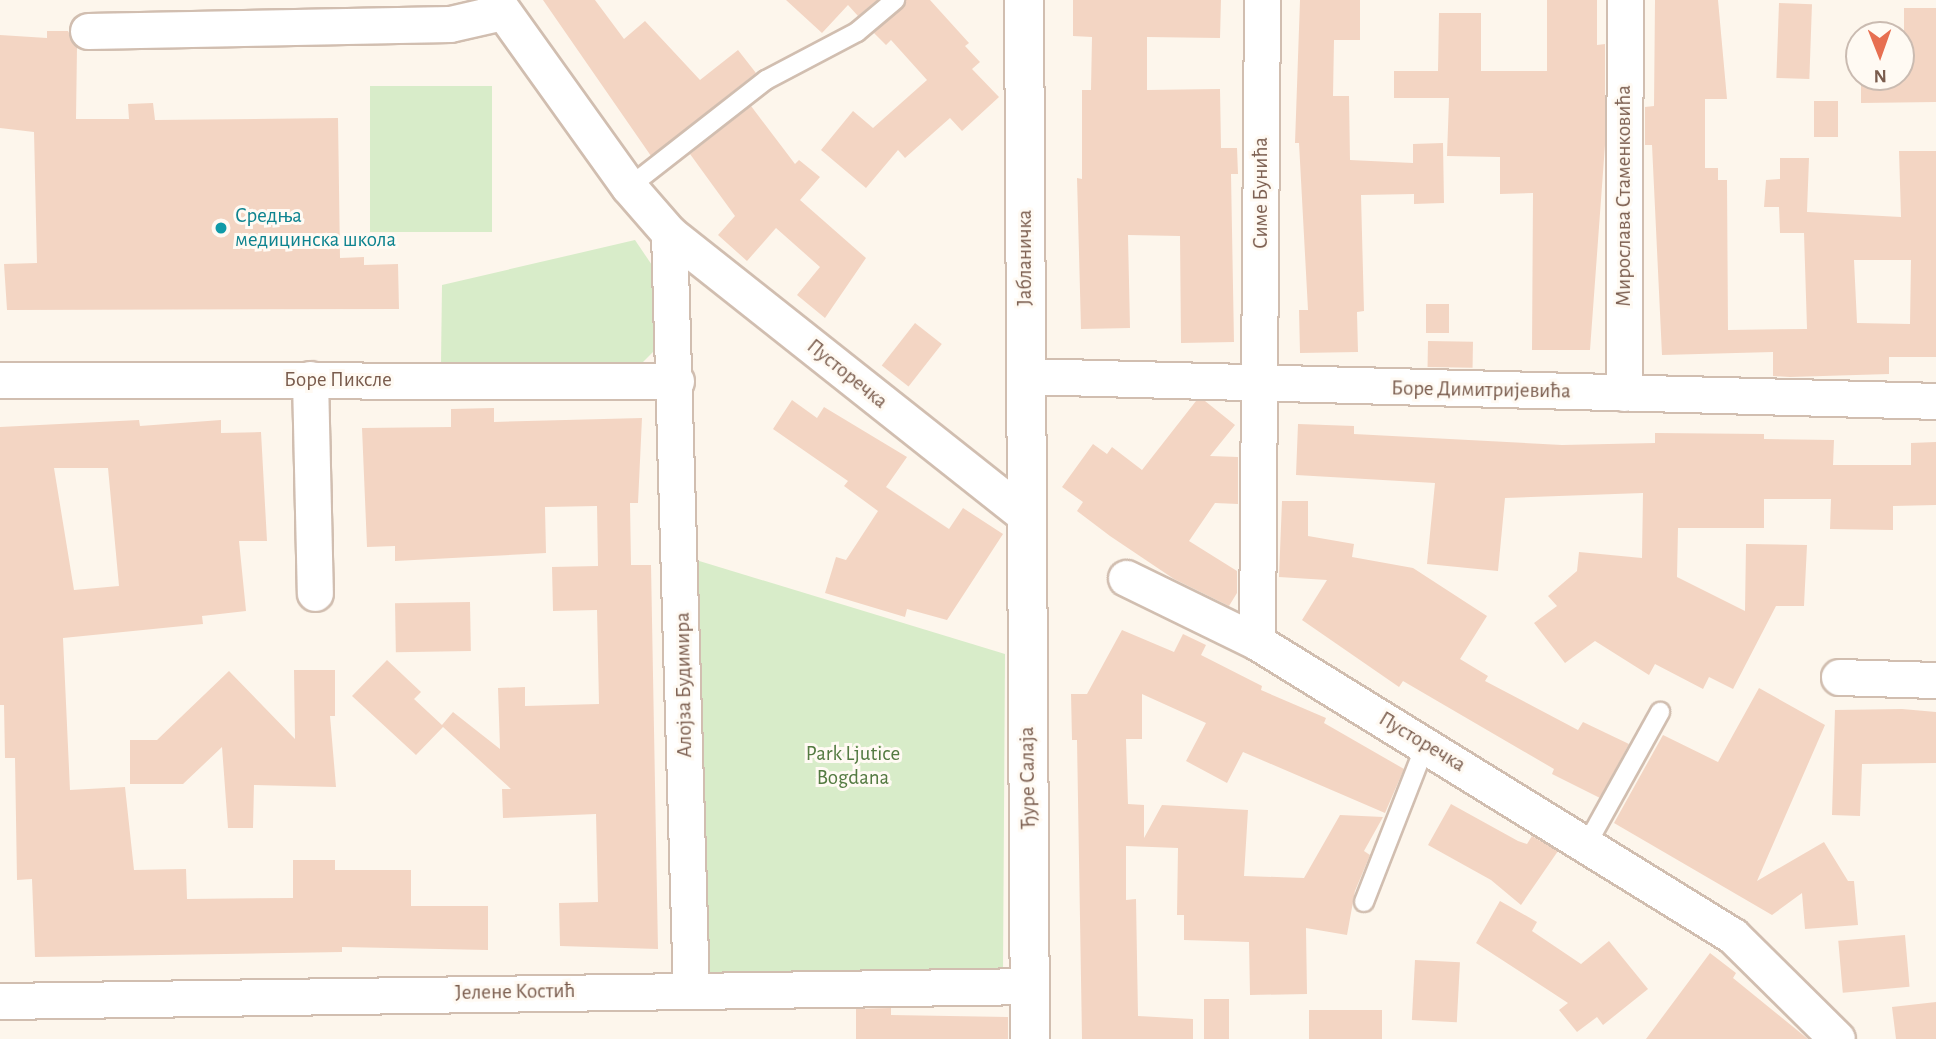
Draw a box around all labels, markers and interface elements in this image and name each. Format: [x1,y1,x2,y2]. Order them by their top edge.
north arrow [1845,21,1915,91]
text: N [1874,66,1887,85]
street label: Мирослава Стаменковића [1611,85,1637,307]
street label: Симе Бунића [1248,137,1274,249]
place label: Средња медицинска школа [235,203,396,253]
street label: Јабланичка [1012,210,1038,306]
marker: Средња медицинска школа [213,220,229,236]
street label: Пусторечка [802,334,892,414]
street label: Боре Пиксле [284,367,392,393]
street label: Боре Димитријевића [1391,376,1571,404]
street label: Алојза Будимира [670,612,698,758]
street label: Пусторечка [1374,706,1470,778]
street label: Ђуре Салаја [1015,727,1041,829]
park label: Park Ljutice Bogdana [806,741,900,791]
street label: Јелене Костић [455,978,575,1006]

